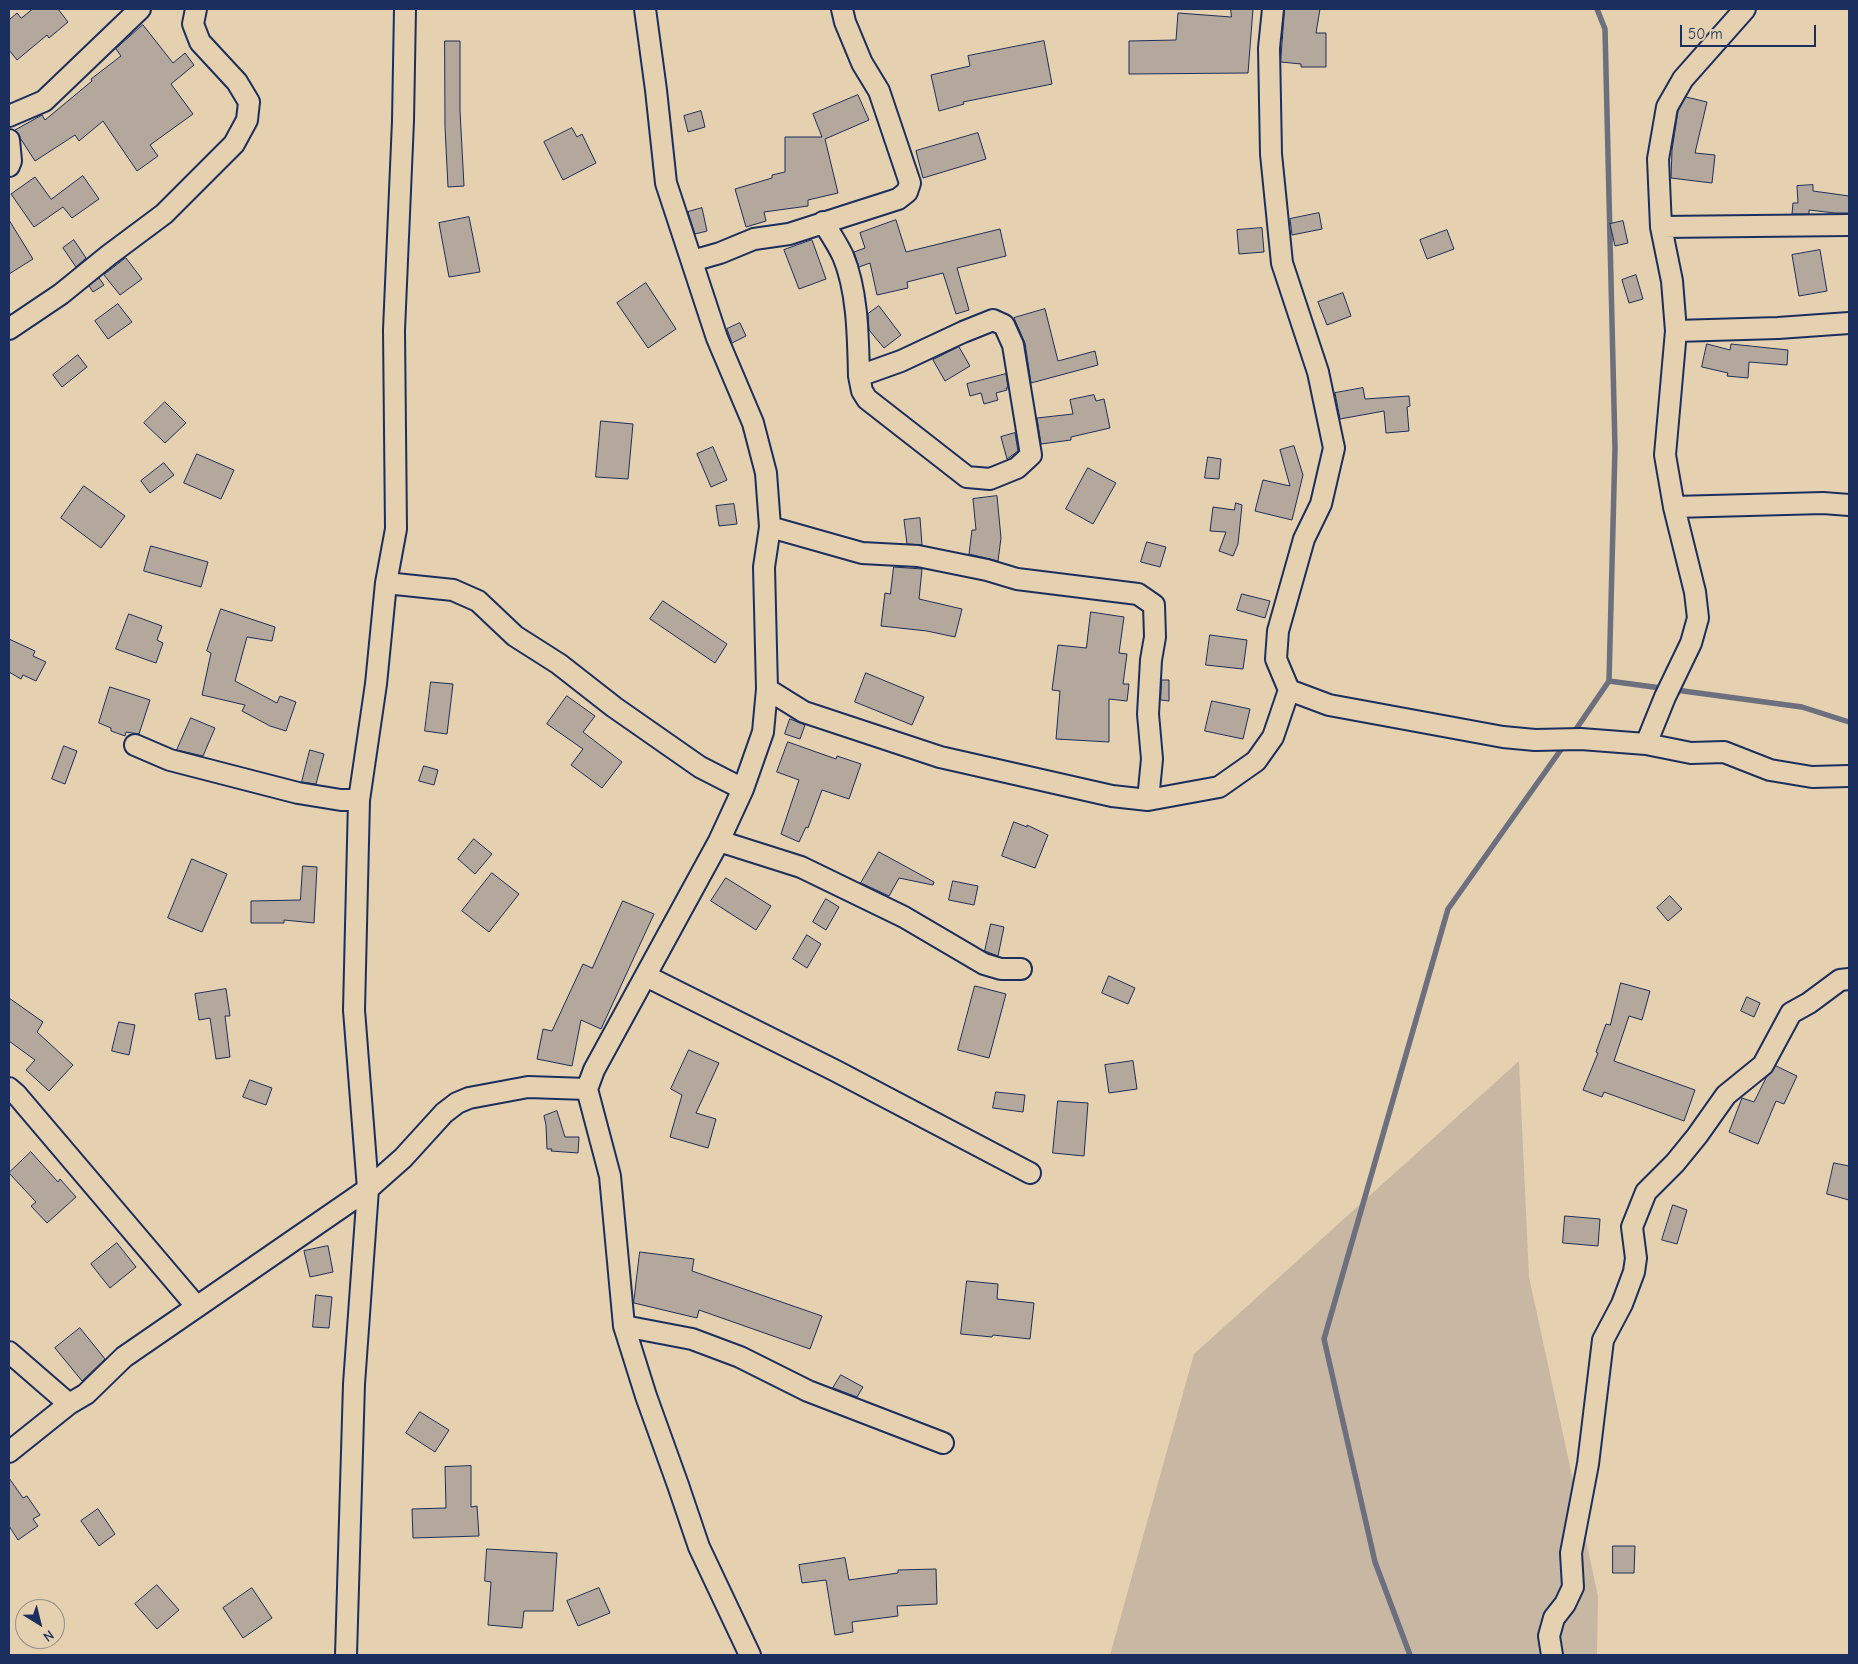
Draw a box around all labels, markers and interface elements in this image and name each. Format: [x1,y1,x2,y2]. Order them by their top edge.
scale bar [1683,15,1819,47]
text: 50 m [1688,25,1723,43]
north arrow [15,1599,65,1649]
text: N [40,1626,57,1645]

